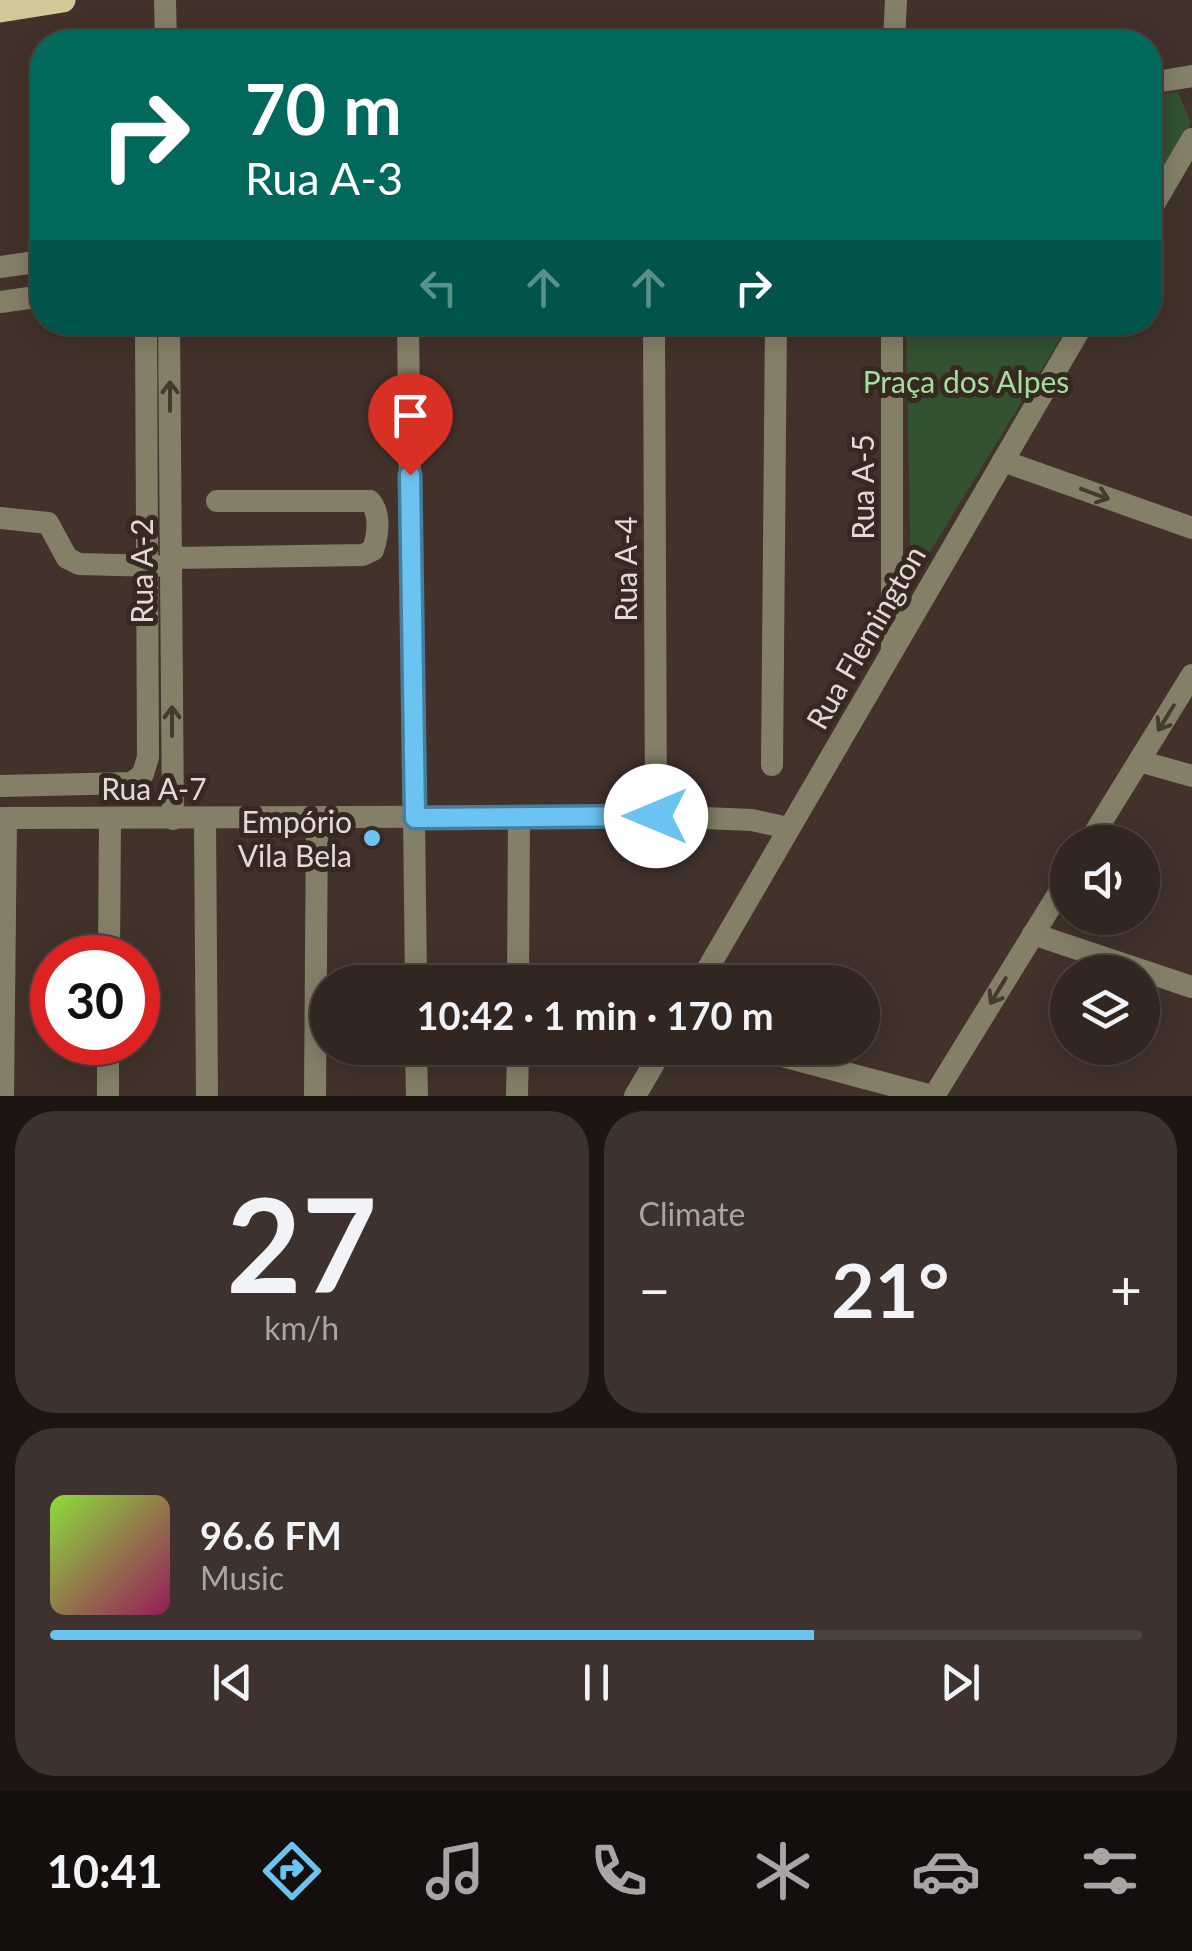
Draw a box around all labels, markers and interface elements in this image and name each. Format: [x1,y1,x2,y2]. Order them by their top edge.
text: 70 m [245,66,402,150]
icon: right [80,70,210,200]
text: Rua A-3 [245,151,403,205]
icon: left [411,260,466,315]
icon: ahead [516,260,571,315]
icon: ahead [621,260,676,315]
icon: right [726,260,781,315]
park label: Praça dos Alpes [863,363,1069,399]
pin [368,373,453,476]
one-way arrow [160,381,180,414]
icon: arrive [383,388,438,443]
street label: Rua A-5 [844,434,880,540]
one-way arrow [1078,486,1110,504]
street label: Rua A-4 [607,516,643,622]
street label: Rua A-2 [123,518,159,624]
street label: Rua Flemington [798,539,932,735]
one-way arrow [1156,703,1176,732]
one-way arrow [162,706,182,738]
position arrow [604,764,708,868]
street label: Rua A-7 [101,770,207,806]
place label: Empório Vila Bela [238,803,352,873]
map controls [1050,825,1160,1065]
button: sound [1050,825,1160,935]
marker: Empório Vila Bela [361,827,383,849]
speed limit sign: 30 [30,935,160,1065]
button: layers [1050,955,1160,1065]
one-way arrow [988,976,1008,1005]
text: 10:42 · 1 min · 170 m [416,992,774,1038]
text: 27 [226,1165,377,1321]
text: Climate [639,1194,745,1233]
text: 21° [831,1244,949,1334]
text: − [639,1256,670,1322]
text: + [1110,1256,1142,1322]
text: km/h [264,1308,339,1347]
text: 96.6 FM [200,1512,342,1558]
text: Music [200,1558,284,1597]
icon: previous [205,1655,260,1710]
icon: pause [569,1655,624,1710]
icon: next [933,1655,988,1710]
icon: directions [257,1836,327,1906]
icon: music [420,1836,490,1906]
icon: phone [584,1836,654,1906]
icon: climate [748,1836,818,1906]
icon: car [911,1836,981,1906]
icon: filters [1075,1836,1145,1906]
text: 10:41 [47,1844,163,1898]

